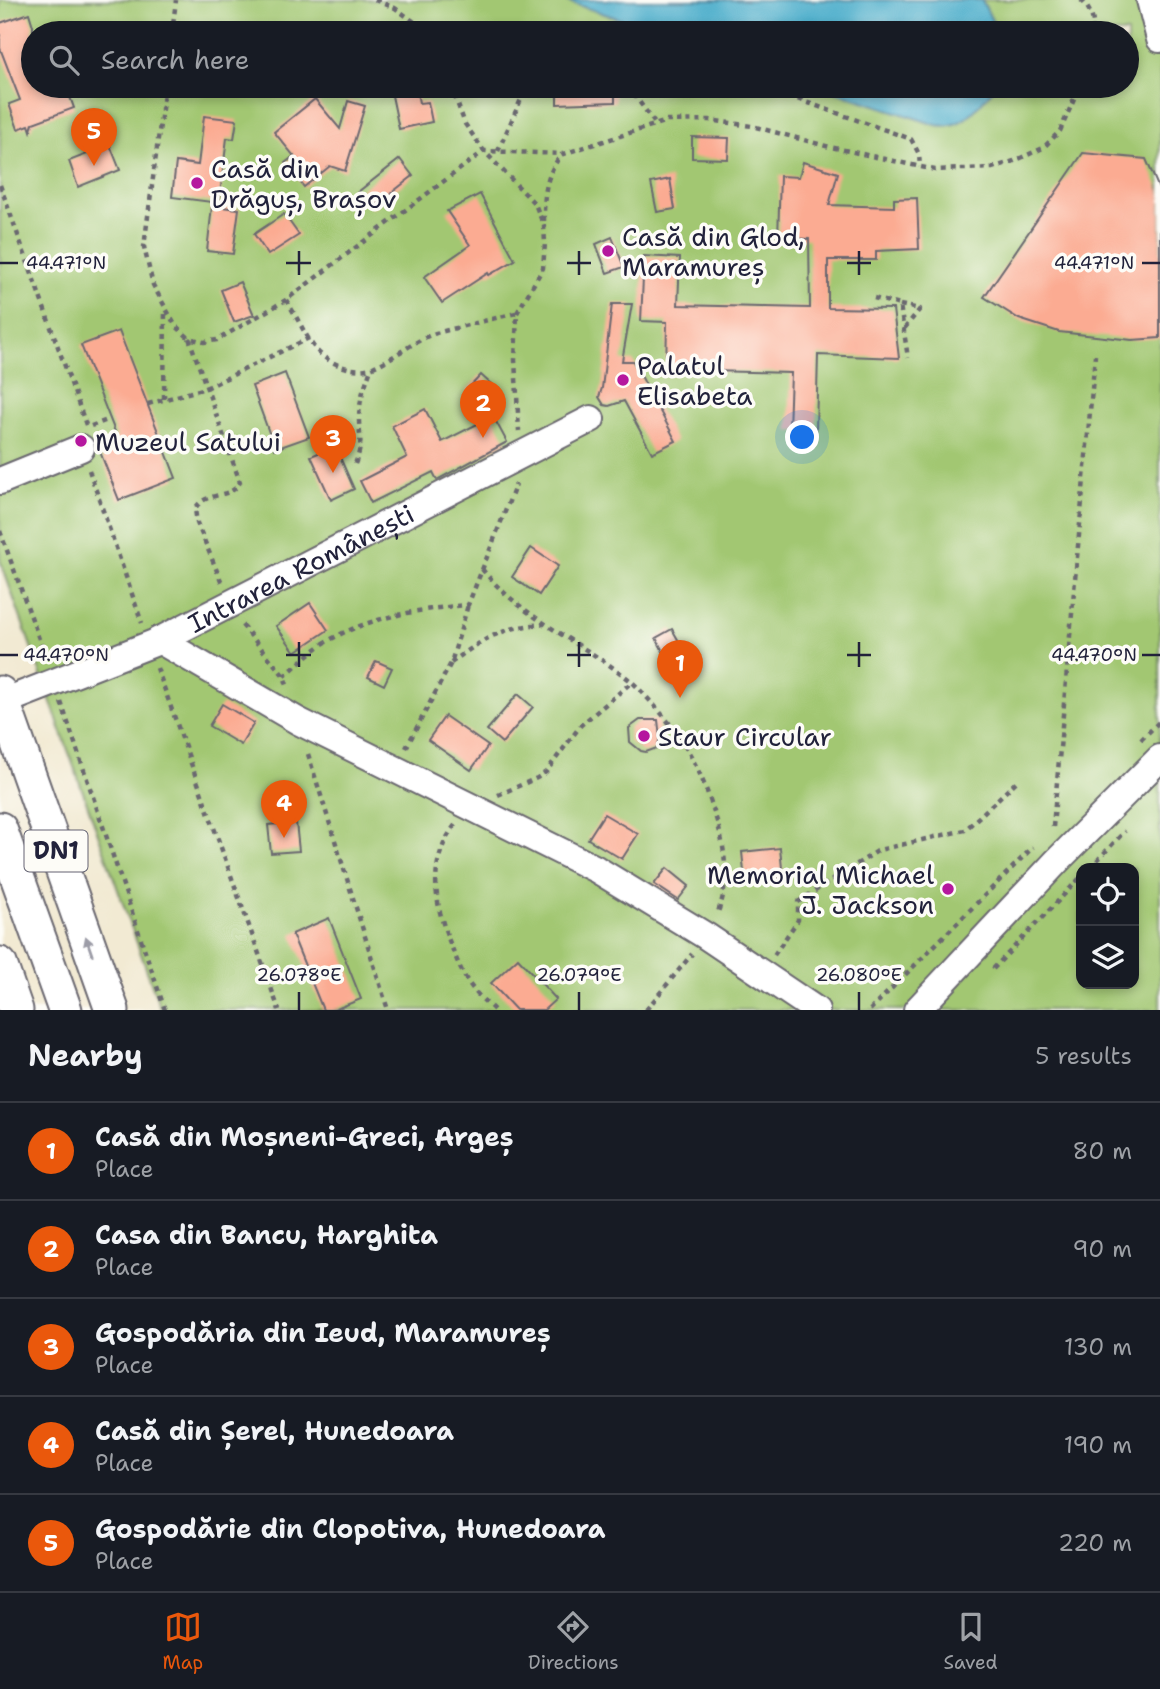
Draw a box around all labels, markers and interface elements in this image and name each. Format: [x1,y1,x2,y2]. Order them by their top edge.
search box [21,21,1139,98]
icon: search [45,41,83,79]
text: Search here [101,42,250,77]
pin: 5 [71,108,117,166]
place label: Casă din Drăguș, Brașov [211,151,396,217]
marker: Casă din Drăguș, Brașov [189,175,205,191]
place label: Casă din Glod, Maramureș [622,219,805,285]
marker: Casă din Glod, Maramureș [600,243,616,259]
text: 44.471°N [26,251,106,275]
text: 44.471°N [1054,251,1134,275]
place label: Palatul Elisabeta [637,348,752,413]
marker: Palatul Elisabeta [615,372,631,388]
pin: 2 [460,380,506,438]
pin: 3 [310,415,356,473]
your location [785,420,819,454]
place label: Muzeul Satului [95,424,281,459]
marker: Muzeul Satului [73,433,89,449]
street label: Intrarea Românești [182,495,420,640]
pin: 1 [657,640,703,698]
text: 44.470°N [23,643,109,667]
text: 44.470°N [1051,643,1137,667]
place label: Staur Circular [658,719,832,754]
marker: Staur Circular [636,728,652,744]
pin: 4 [261,780,307,838]
road number: DN1 [24,830,88,872]
place label: Memorial Michael J. Jackson [707,857,934,922]
map controls [1076,863,1139,989]
button: locate [1076,863,1139,926]
marker: Memorial Michael J. Jackson [940,881,956,897]
button: layers [1076,926,1139,989]
one-way arrow [83,935,94,956]
text: 26.078°E [257,963,341,987]
text: 26.079°E [537,963,621,987]
text: 26.080°E [816,963,902,987]
text: Nearby [28,1035,143,1076]
text: 5 results [1035,1041,1132,1071]
text: Casă din Moșneni-Greci, Argeș [95,1119,514,1154]
text: 1 [46,1136,56,1166]
text: 80 m [1073,1136,1132,1166]
text: Place [95,1154,154,1184]
text: Casa din Bancu, Harghita [95,1217,438,1252]
text: 2 [43,1234,59,1264]
text: 90 m [1072,1234,1132,1264]
text: Place [95,1252,154,1282]
text: Gospodăria din Ieud, Maramureș [95,1315,551,1350]
text: 3 [43,1332,59,1362]
text: 130 m [1064,1332,1132,1362]
text: Place [95,1350,154,1380]
text: Casă din Șerel, Hunedoara [95,1413,454,1448]
text: 4 [43,1430,59,1460]
text: 190 m [1064,1430,1132,1460]
text: Place [95,1448,154,1478]
text: Gospodărie din Clopotiva, Hunedoara [95,1511,606,1546]
text: 5 [44,1528,58,1558]
text: 220 m [1058,1528,1132,1558]
text: Place [95,1546,154,1576]
tab: Map [162,1608,203,1675]
tab: Directions [528,1608,619,1675]
tab: Saved [944,1608,998,1675]

